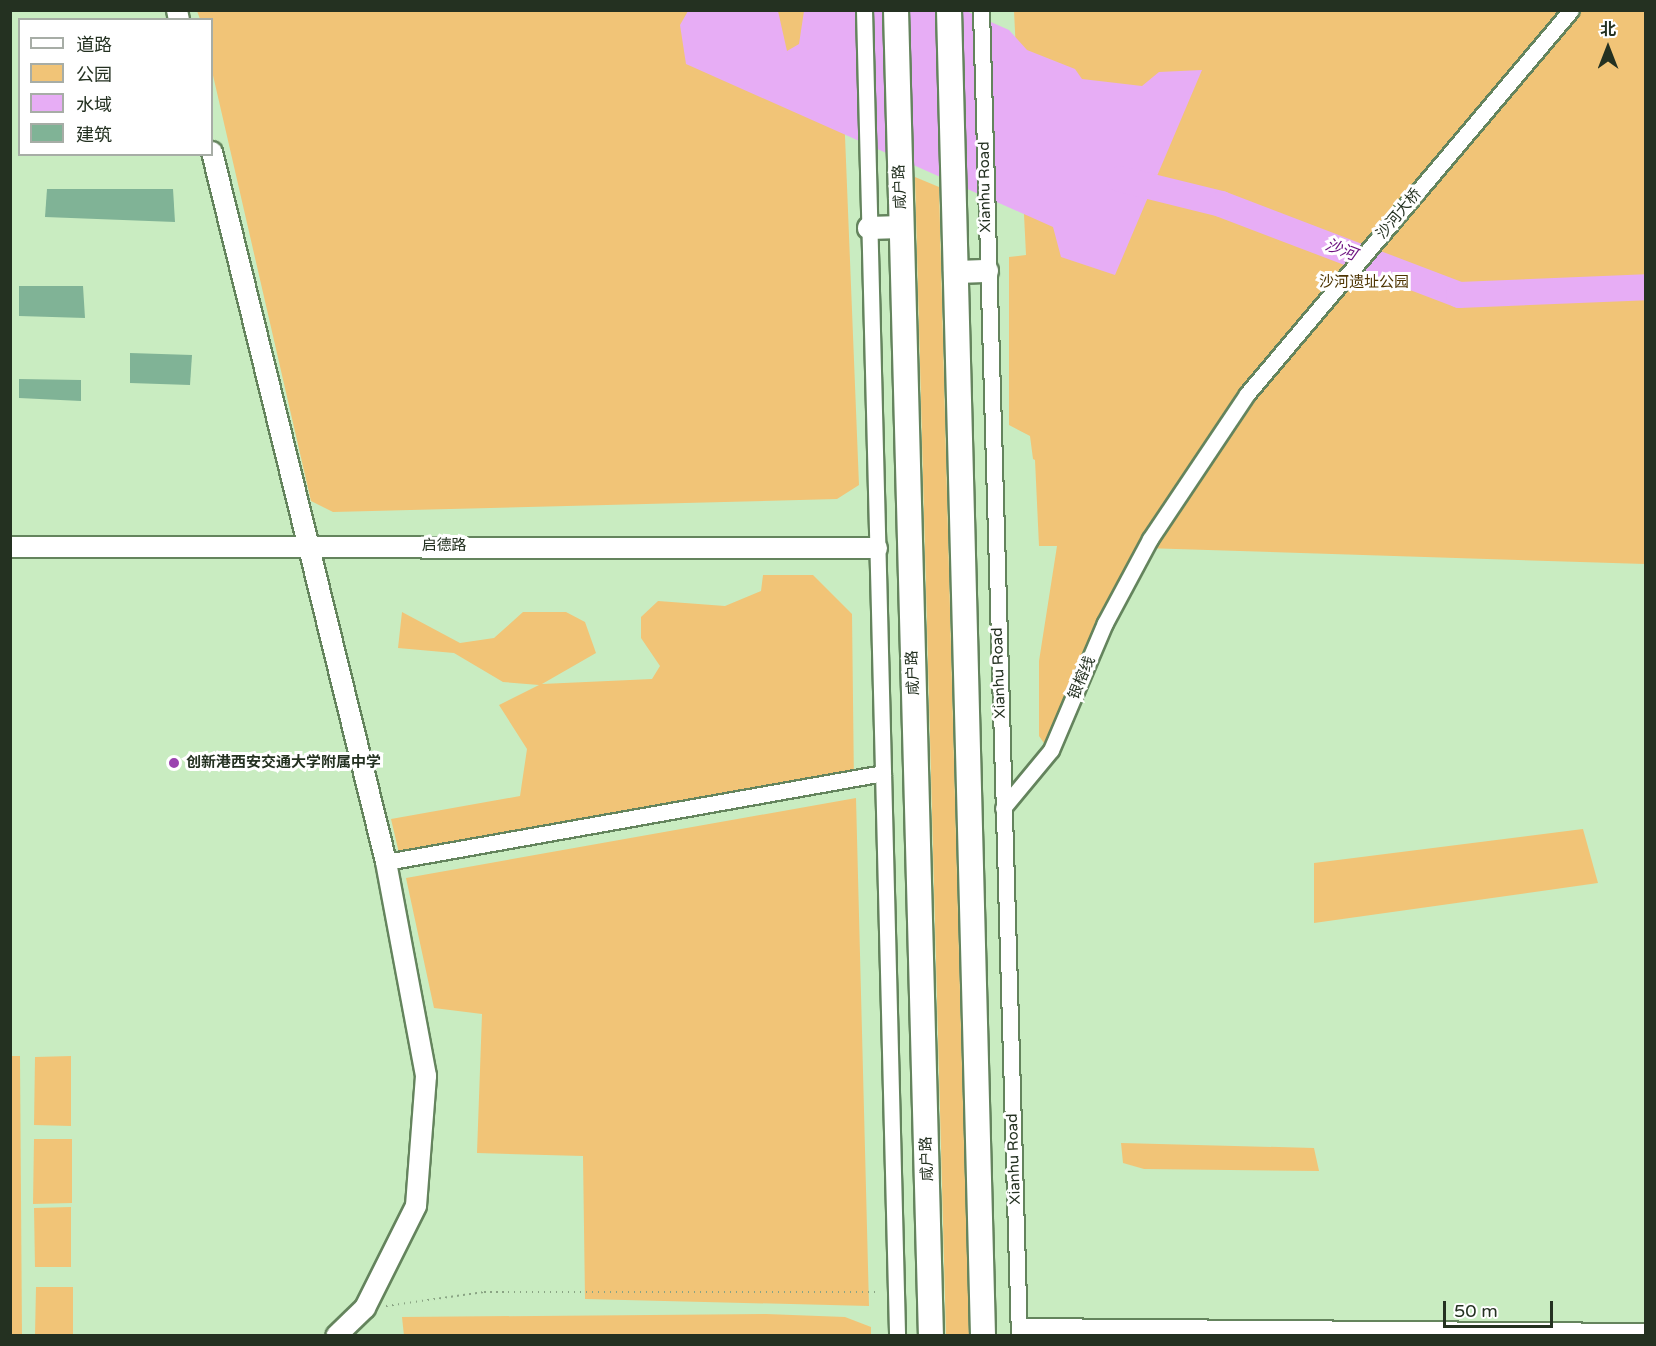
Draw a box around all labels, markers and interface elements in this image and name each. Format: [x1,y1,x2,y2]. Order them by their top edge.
legend [18,18,213,156]
north arrow [1578,18,1638,78]
text: 北 [1600,20,1616,40]
text: 道路 [76,34,112,56]
text: 公园 [76,64,112,86]
text: 水域 [76,94,112,116]
text: 建筑 [76,124,112,146]
street label: Xianhu Road [975,141,995,233]
street label: 咸户路 [890,164,910,210]
street label: 沙河大桥 [1373,185,1425,243]
water label: 沙河 [1323,235,1359,265]
park label: 沙河遗址公园 [1319,274,1409,292]
street label: 启德路 [422,537,466,555]
street label: Xianhu Road [988,627,1010,719]
street label: 咸户路 [903,650,923,696]
street label: 银榕线 [1065,654,1099,702]
place label: 创新港西安交通大学附属中学 [186,754,381,772]
marker: 创新港西安交通大学附属中学 [167,756,181,770]
street label: Xianhu Road [1003,1113,1025,1205]
street label: 咸户路 [917,1136,937,1182]
scale bar [1446,1289,1556,1327]
text: 50 m [1454,1300,1498,1322]

